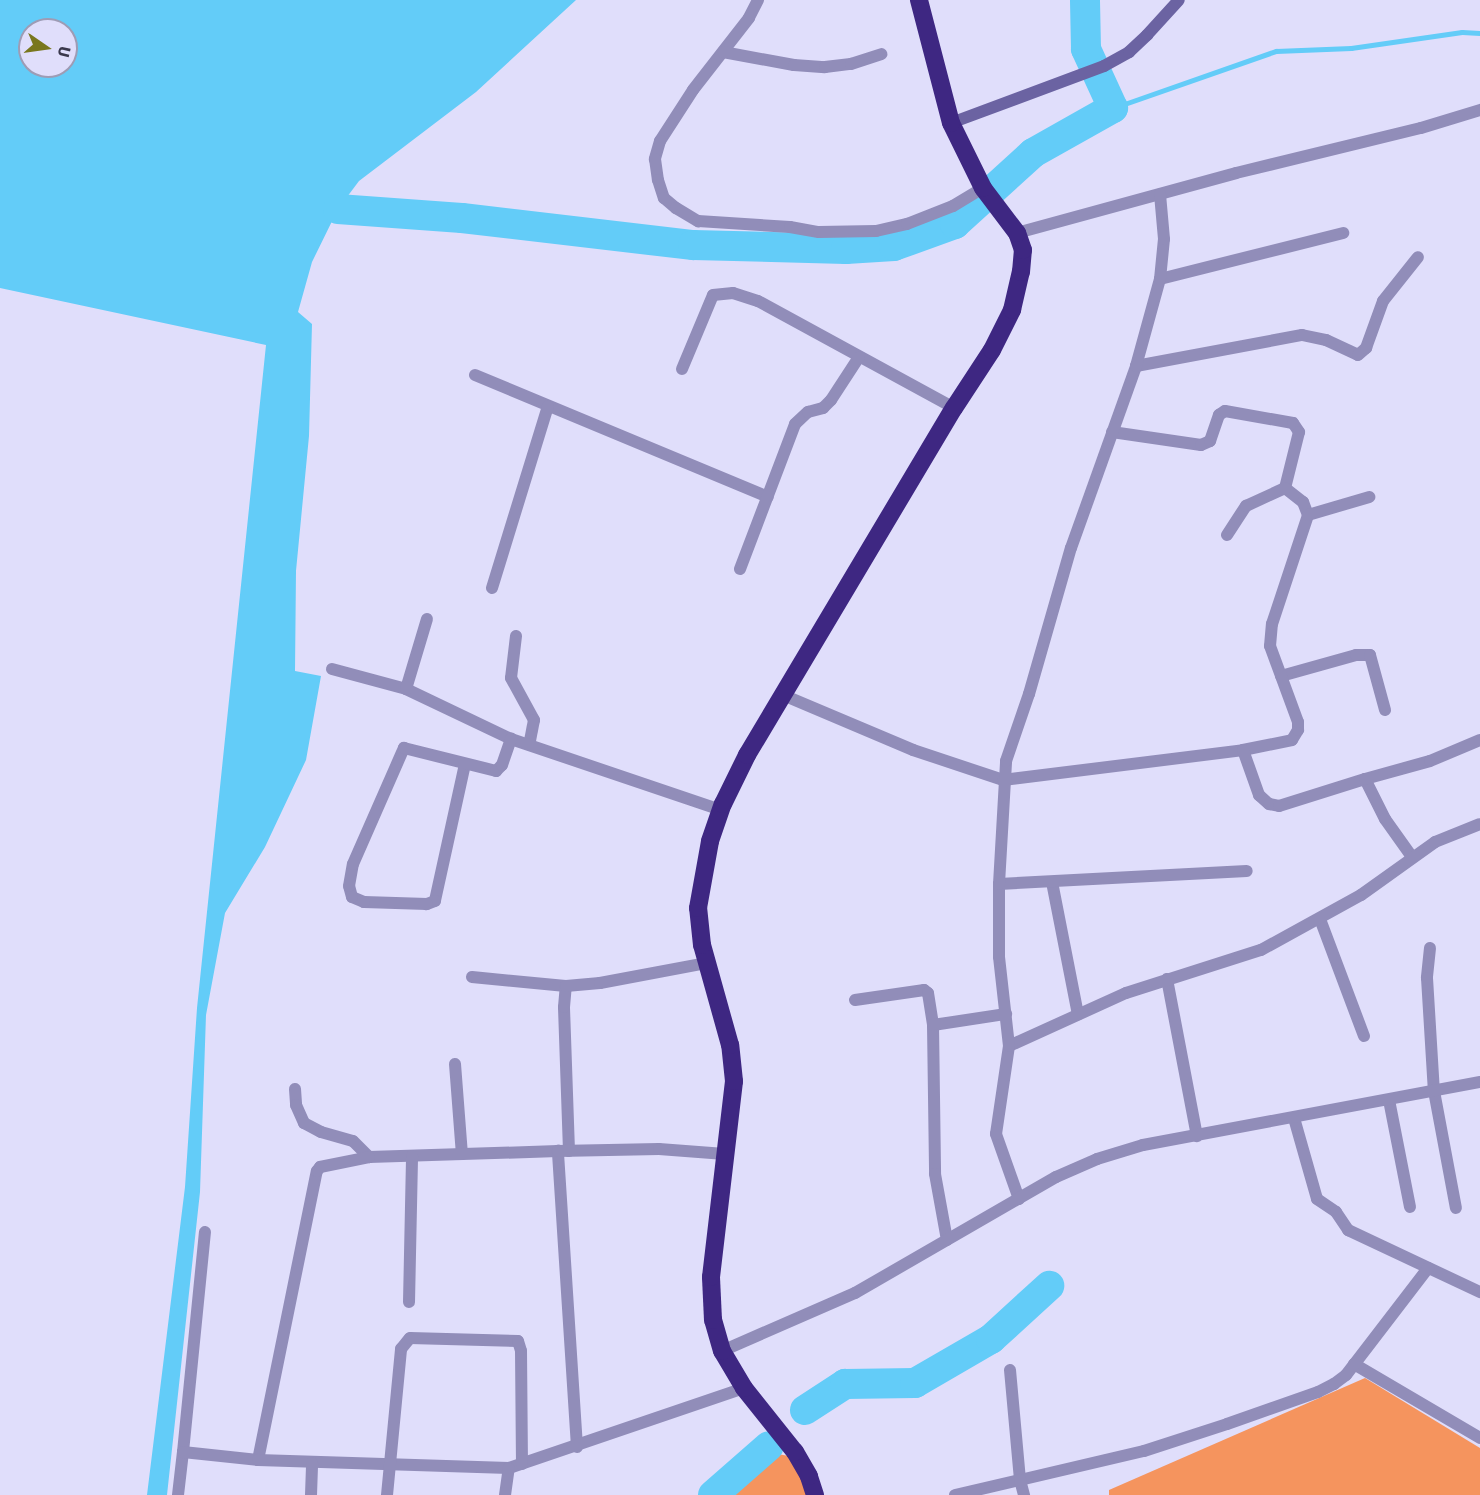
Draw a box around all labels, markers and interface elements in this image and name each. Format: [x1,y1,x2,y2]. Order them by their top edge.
north arrow [18,18,78,78]
text: U [54,44,75,59]

